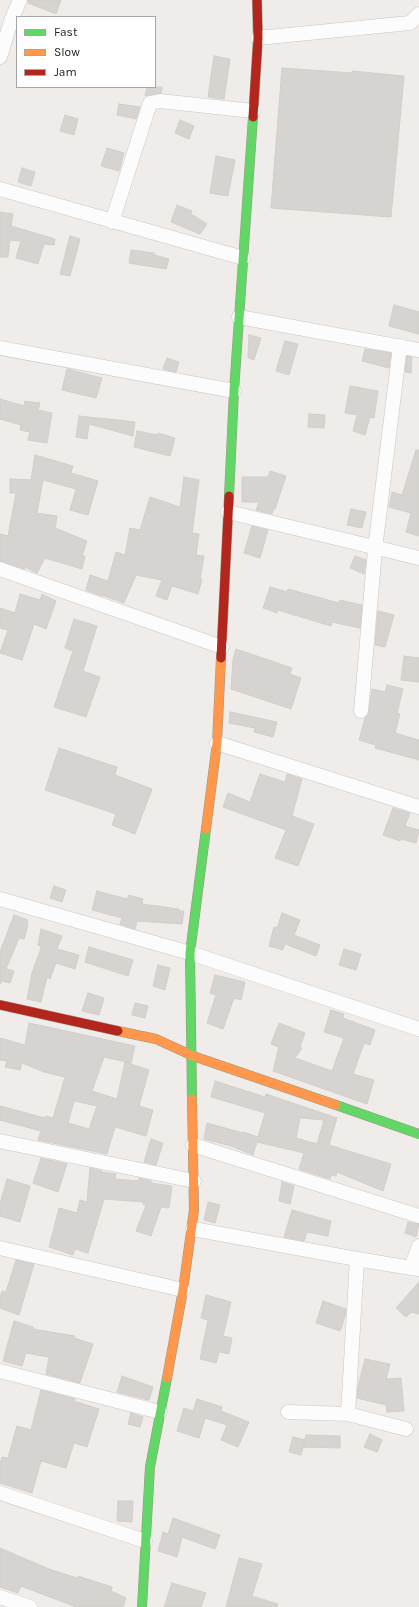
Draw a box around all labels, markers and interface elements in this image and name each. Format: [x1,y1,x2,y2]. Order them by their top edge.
legend [16,16,156,88]
text: Fast [54,25,77,39]
text: Slow [54,45,80,59]
text: Jam [54,65,77,79]

